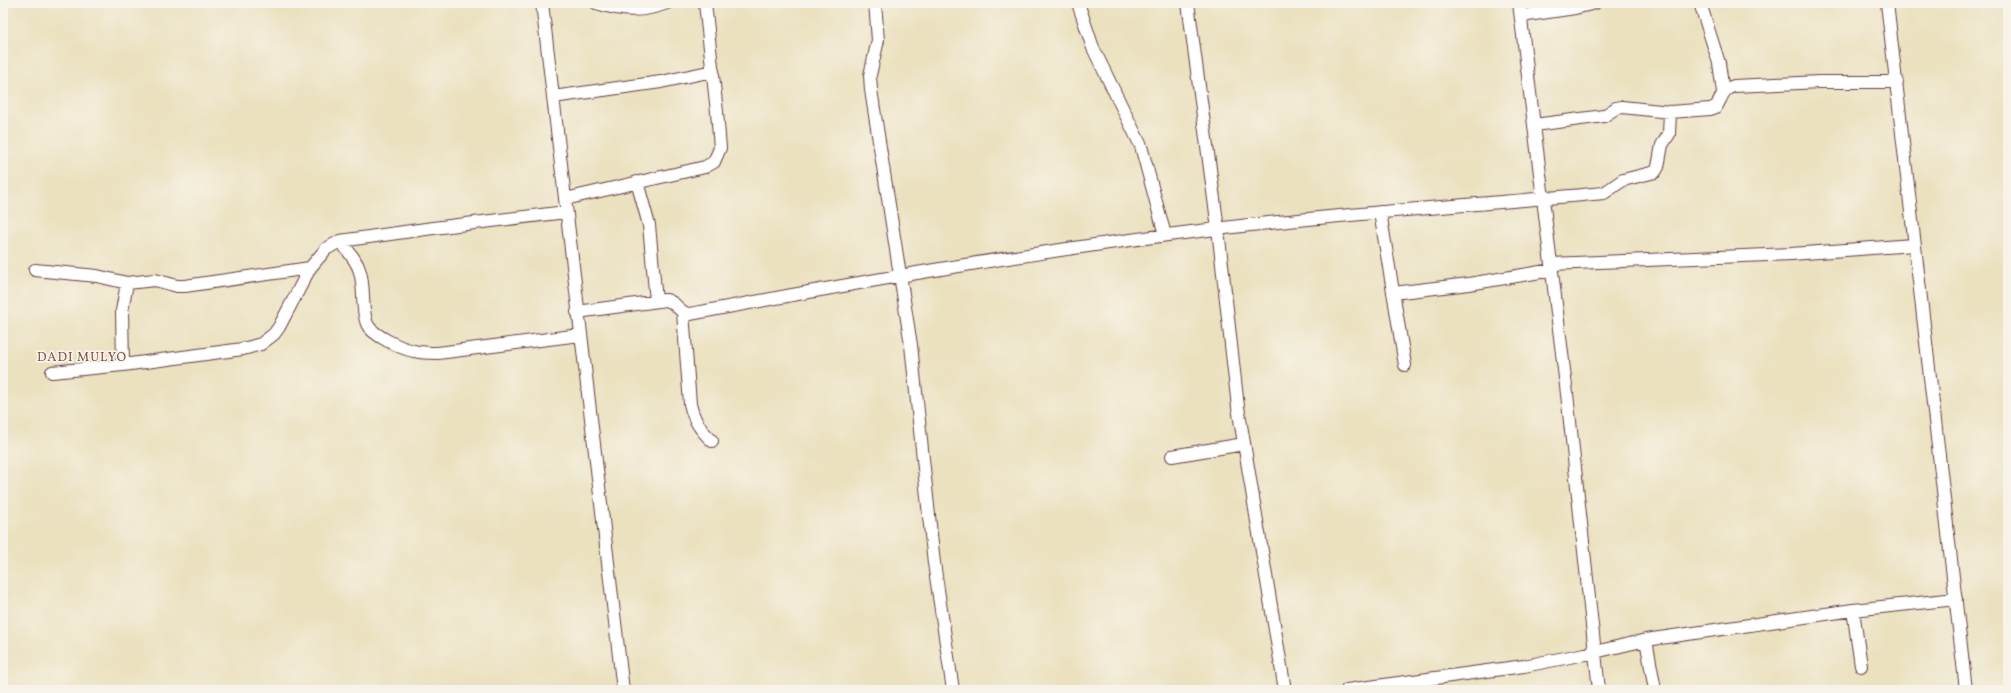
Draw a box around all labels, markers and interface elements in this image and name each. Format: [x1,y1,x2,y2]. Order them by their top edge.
district label: DADI MULYO [37,349,127,367]

